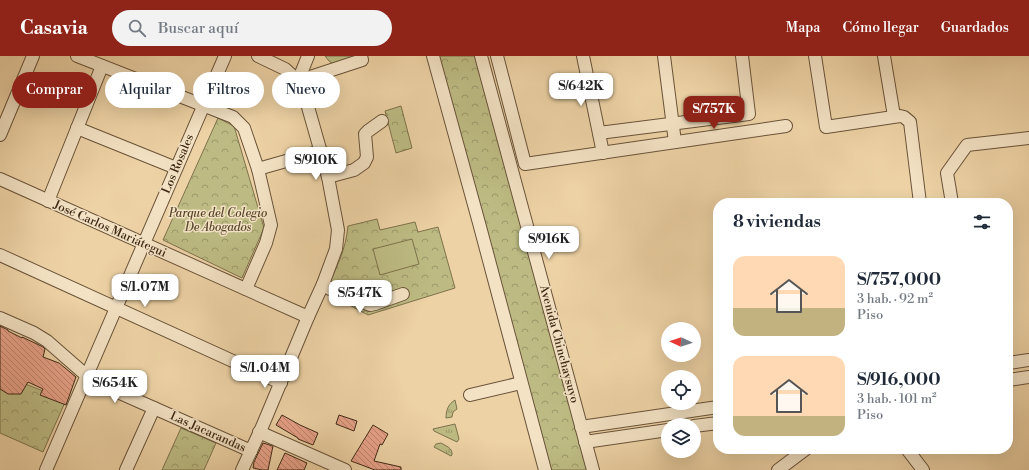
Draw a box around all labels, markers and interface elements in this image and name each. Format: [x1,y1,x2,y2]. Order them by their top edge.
search box [112,10,392,46]
text: Casavia [20,16,88,40]
icon: search [126,17,148,39]
text: Buscar aquí [158,19,239,38]
text: Mapa [786,19,820,37]
text: Cómo llegar [842,19,919,37]
text: Guardados [941,19,1009,37]
chip: Comprar [12,72,97,108]
chip: Alquilar [105,72,185,108]
chip: Filtros [193,72,264,108]
chip: Nuevo [272,72,340,108]
pin: S/642K [548,73,614,107]
text: S/642K [558,78,604,94]
pin: S/757K [681,96,747,130]
text: S/757K [692,101,736,117]
street label: Los Rosales [159,132,197,196]
pin: S/910K [283,147,349,181]
text: S/910K [294,152,338,168]
street label: José Carlos Mariátegui [50,197,169,261]
park label: Parque del Colegio De Abogados [168,206,267,235]
text: 8 viviendas [733,211,821,233]
icon: filters [971,211,993,233]
pin: S/916K [516,226,582,260]
text: S/916K [528,231,570,247]
text: S/757,000 [857,269,941,291]
icon: home [765,272,813,320]
pin: S/1.07M [108,274,182,308]
text: S/1.07M [121,279,169,295]
pin: S/547K [327,280,393,314]
street label: Avenida Chinchaysuyo [536,282,582,405]
text: S/547K [338,285,382,301]
text: 3 hab. · 92 m² [857,291,933,307]
text: Piso [857,307,883,323]
north arrow [661,322,701,362]
map controls [661,322,701,458]
pin: S/1.04M [228,355,302,389]
text: S/1.04M [240,360,290,376]
text: S/916,000 [857,369,941,391]
pin: S/654K [82,370,148,404]
button: locate [661,370,701,410]
icon: home [765,372,813,420]
text: S/654K [92,375,138,391]
text: 3 hab. · 101 m² [857,391,937,407]
text: Piso [857,407,883,423]
street label: Las Jacarandas [168,409,248,455]
button: layers [661,418,701,458]

